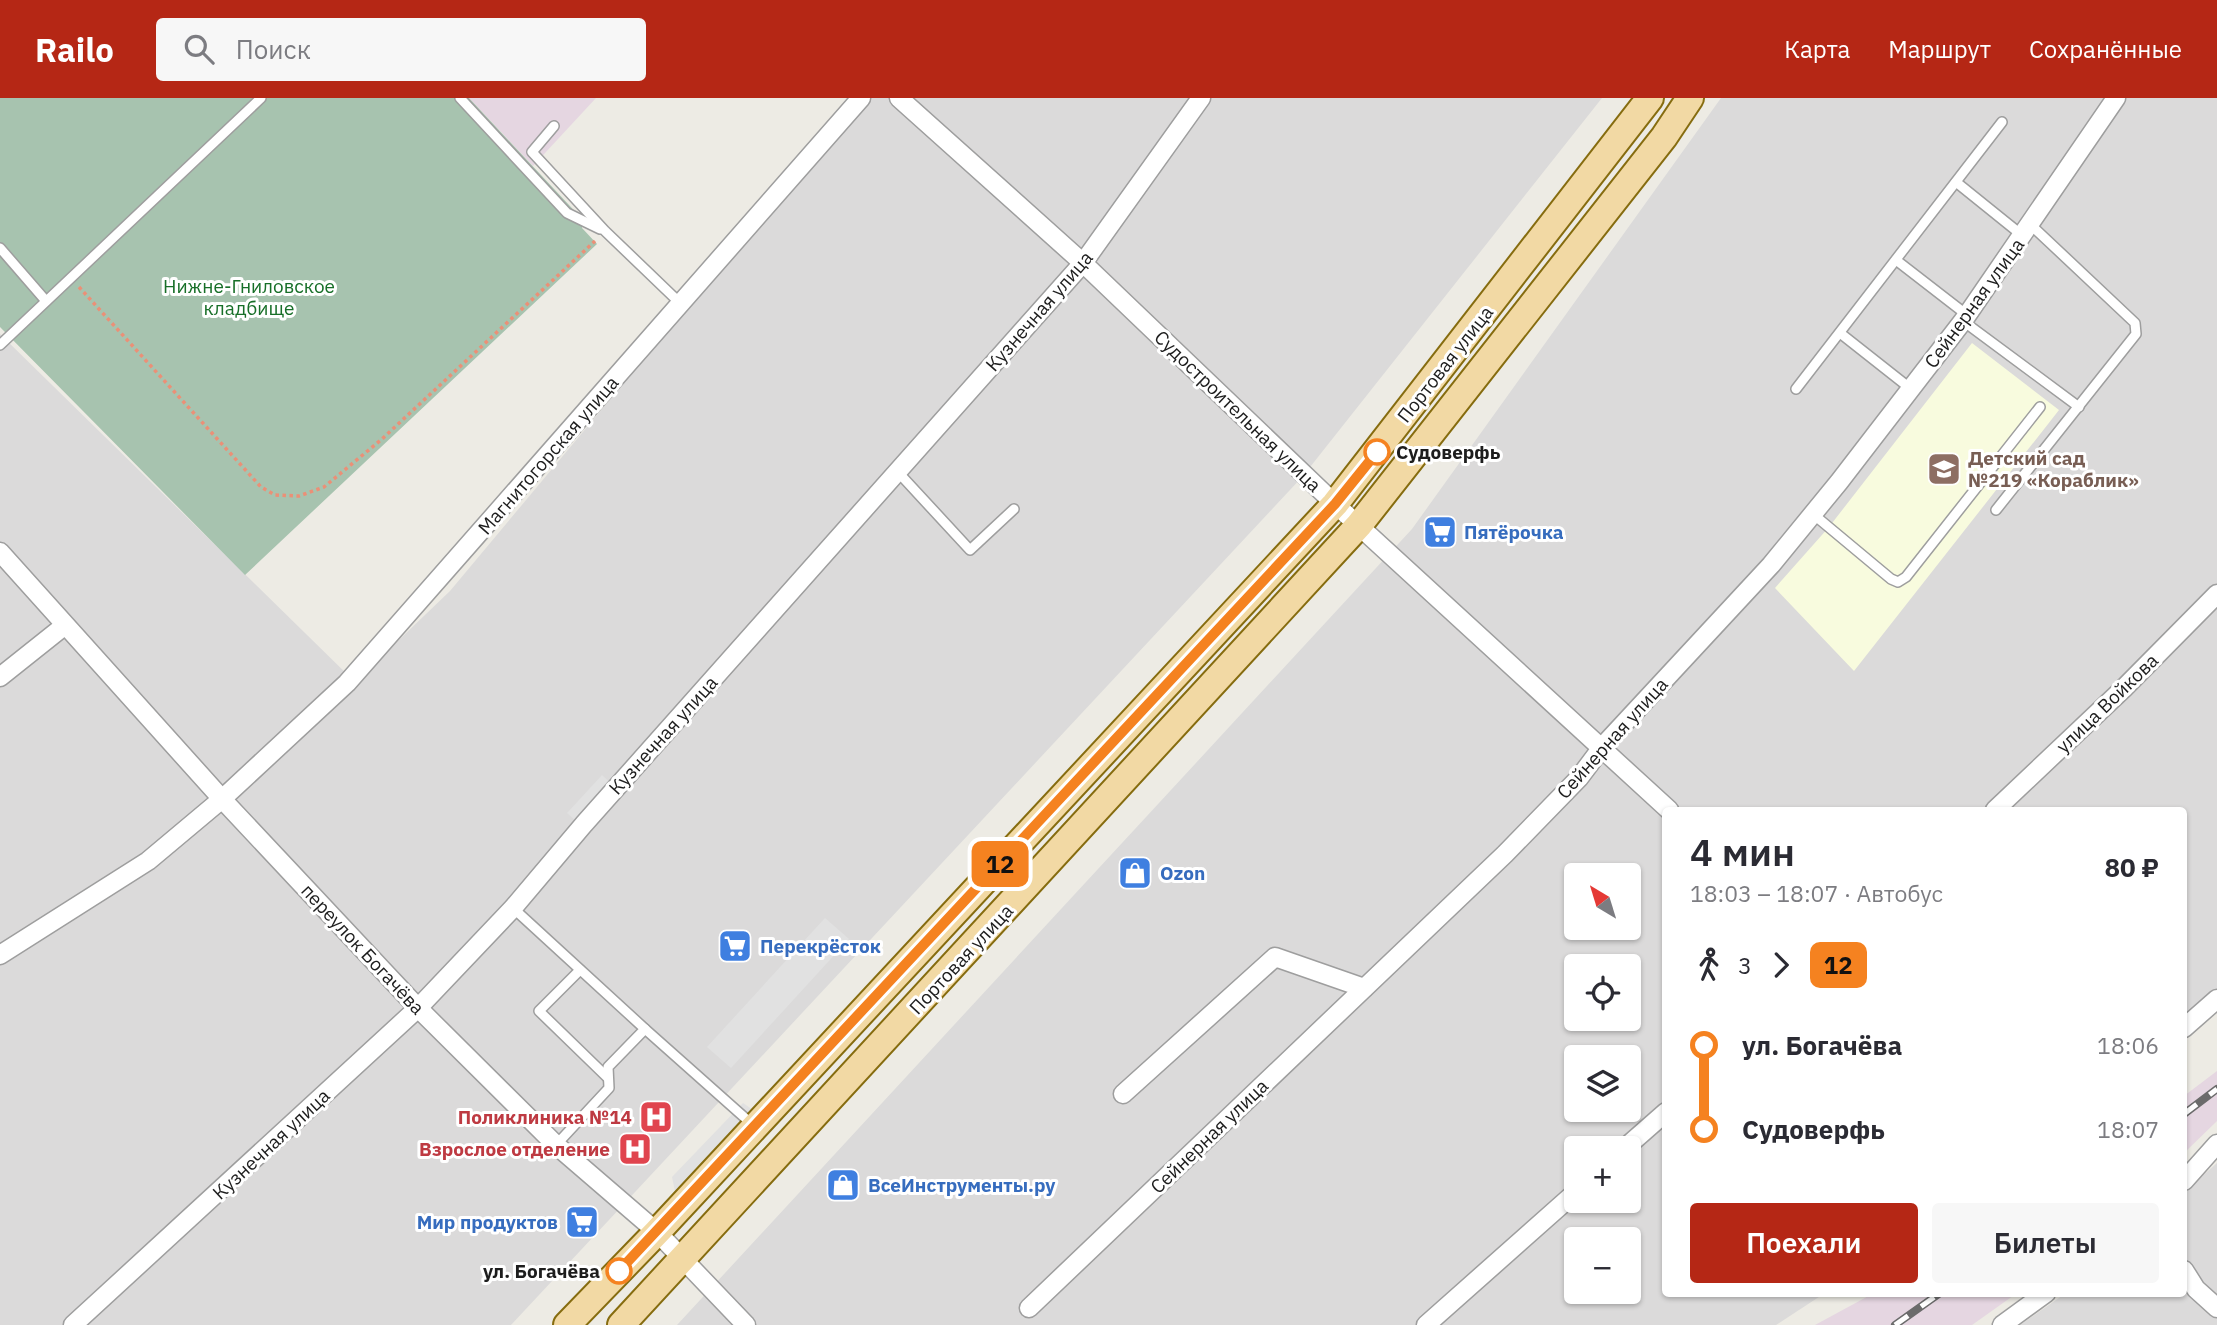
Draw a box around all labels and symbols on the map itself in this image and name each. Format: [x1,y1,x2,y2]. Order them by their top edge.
street label: Сейнерная улица [1919,233,2029,373]
street label: Кузнечная улица [980,246,1098,376]
park label: Нижне-Гниловское кладбище [163,274,335,320]
street label: Портовая улица [1392,301,1498,427]
street label: Судостроительная улица [1150,325,1326,497]
street label: Магнитогорская улица [473,371,623,539]
marker: Судоверфь [1364,439,1390,465]
place label: Судоверфь [1396,440,1501,464]
place label: Детский сад №219 «Кораблик» [1968,446,2139,492]
school or university icon: Детский сад №219 «Кораблик» [1925,450,1963,488]
supermarket icon: Пятёрочка [1421,513,1459,551]
place label: Пятёрочка [1464,520,1564,544]
street label: улица Войкова [2051,648,2163,758]
street label: Кузнечная улица [603,671,723,799]
street label: Сейнерная улица [1551,673,1673,803]
line badge: 12 [968,841,1032,887]
shop icon: Ozon [1116,854,1154,892]
place label: Ozon [1160,861,1205,885]
north arrow [1564,863,1642,940]
street label: переулок Богачёва [296,879,430,1019]
street label: Портовая улица [904,899,1018,1019]
supermarket icon: Перекрёсток [716,927,754,965]
place label: Перекрёсток [760,934,881,958]
street label: Сейнерная улица [1145,1074,1273,1198]
street label: Кузнечная улица [207,1084,335,1204]
hospital icon: Поликлиника №14 [637,1098,675,1136]
place label: Поликлиника №14 [458,1105,632,1129]
hospital icon: Взрослое отделение [616,1130,654,1168]
place label: Взрослое отделение [419,1137,610,1161]
shop icon: ВсеИнструменты.ру [824,1166,862,1204]
place label: ВсеИнструменты.ру [868,1173,1056,1197]
supermarket icon: Мир продуктов [563,1203,601,1241]
place label: Мир продуктов [417,1210,558,1234]
marker: ул. Богачёва [606,1258,632,1284]
place label: ул. Богачёва [483,1259,600,1283]

